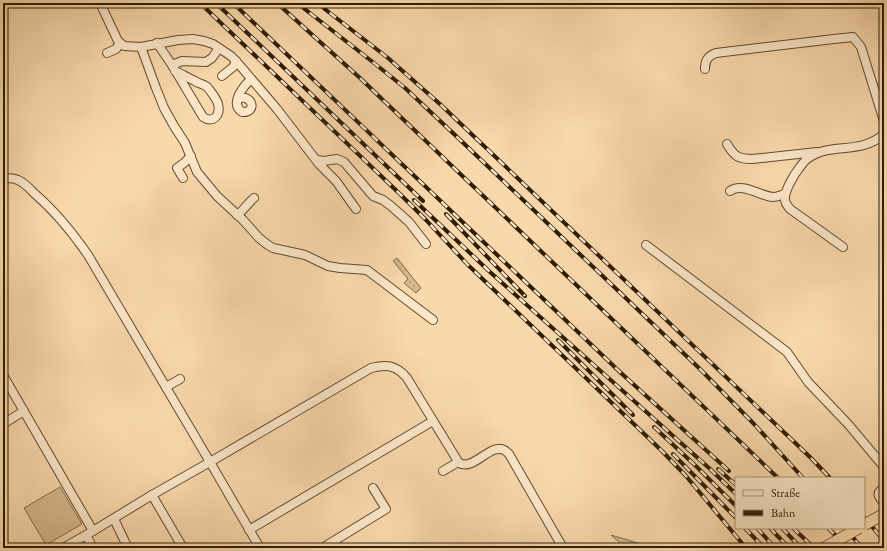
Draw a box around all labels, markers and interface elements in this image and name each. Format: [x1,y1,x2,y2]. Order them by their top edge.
legend [735,477,865,529]
text: Straße [771,485,800,501]
text: Bahn [771,505,796,521]

